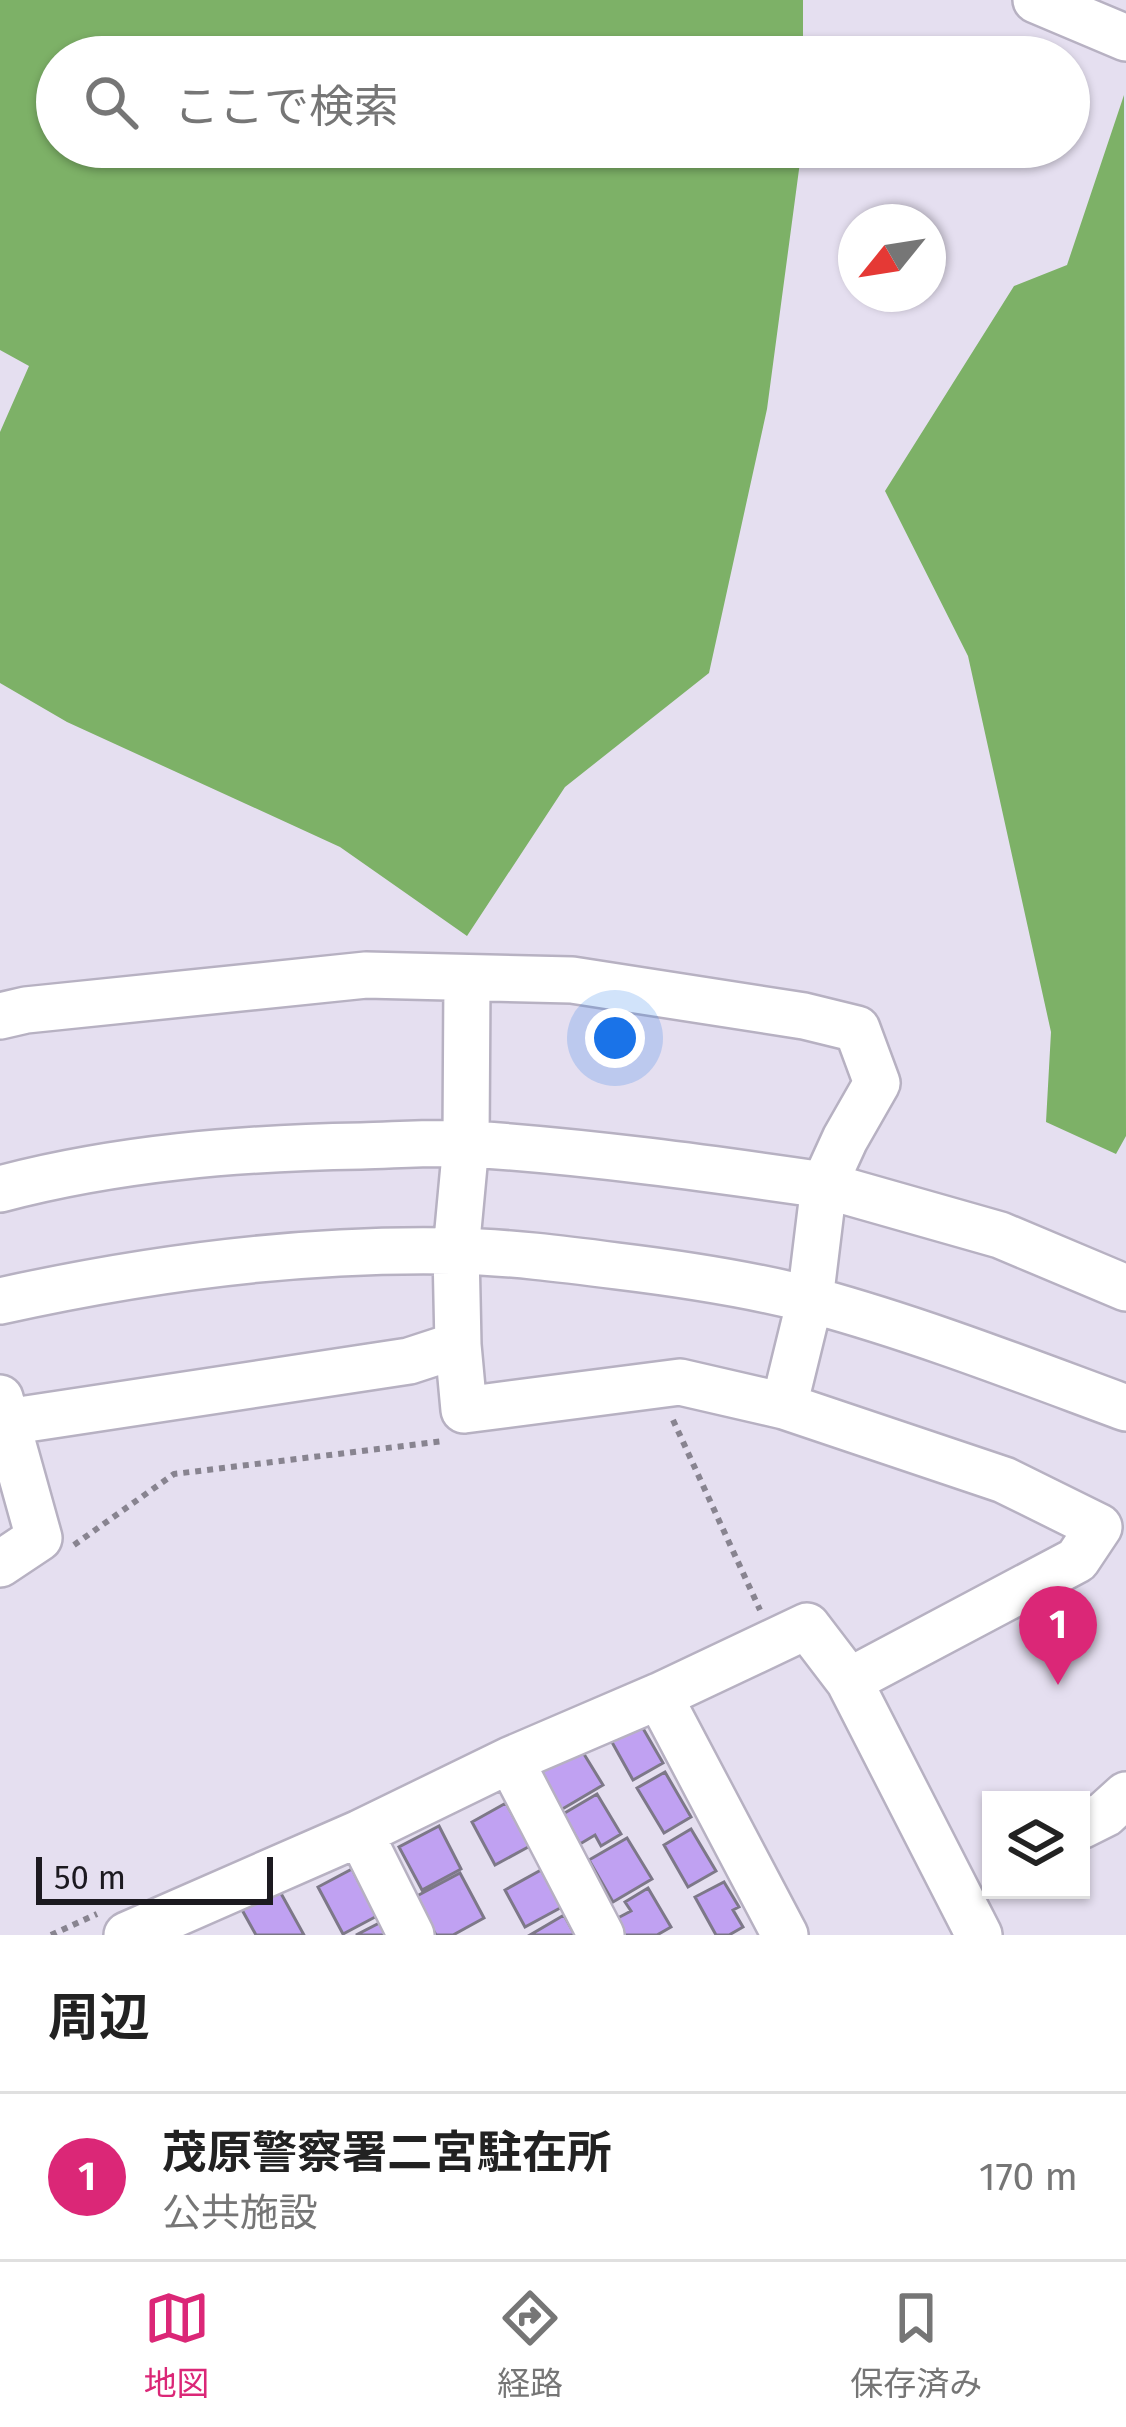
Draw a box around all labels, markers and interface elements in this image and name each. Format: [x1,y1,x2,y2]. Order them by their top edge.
search box [36,36,1090,168]
icon: search [78,69,144,135]
text: ここで検索 [174,80,399,134]
north arrow [838,204,946,312]
your location [585,1008,645,1068]
pin: 1 [1019,1586,1097,1685]
map controls [982,1791,1090,1899]
button: layers [982,1791,1090,1899]
scale bar [36,1851,273,1904]
text: 50 m [54,1858,126,1898]
text: 周辺 [48,1987,150,2049]
text: 茂原警察署二宮駐在所 [162,2126,612,2180]
text: 1 [78,2154,96,2200]
text: 170 m [979,2154,1078,2200]
text: 公共施設 [162,2190,318,2236]
tab: 地図 [144,2285,210,2405]
tab: 経路 [497,2285,563,2405]
tab: 保存済み [850,2285,982,2405]

